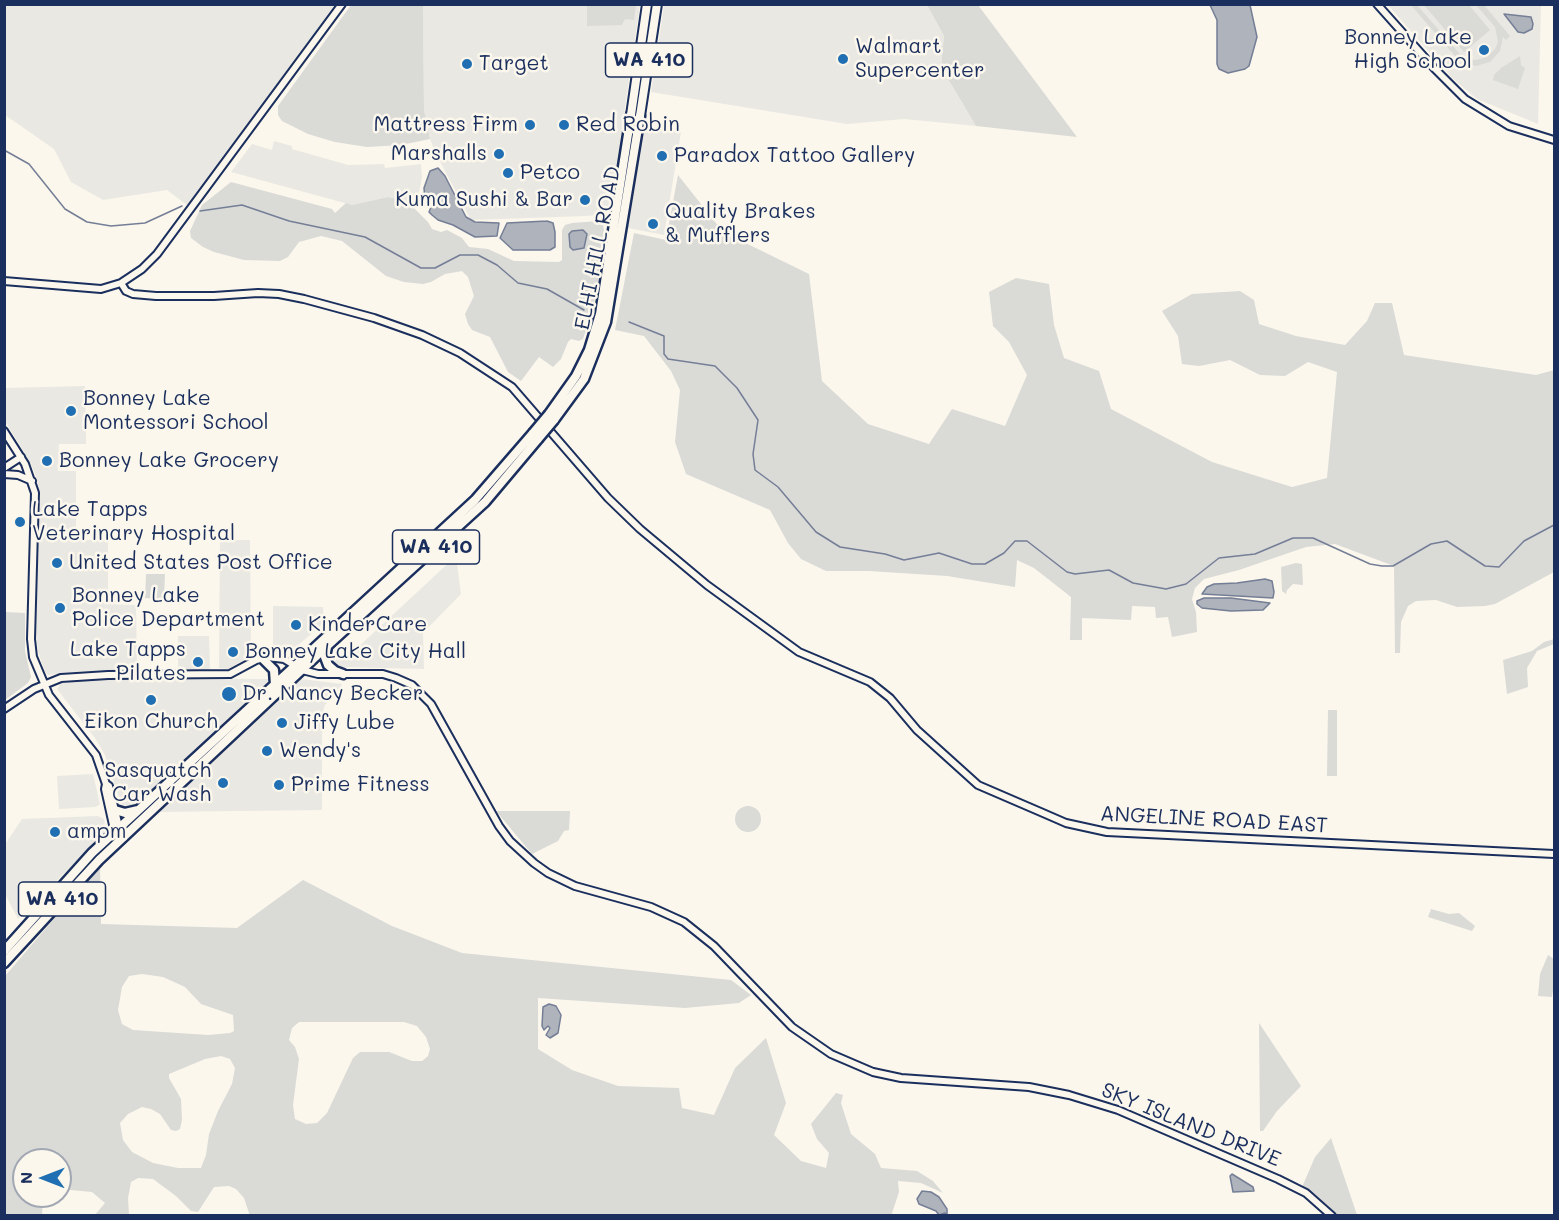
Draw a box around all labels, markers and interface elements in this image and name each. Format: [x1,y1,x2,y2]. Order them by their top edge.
place label: Bonney Lake High School [1344,25,1472,75]
place label: Walmart Supercenter [855,34,985,84]
road number: WA 410 [606,43,692,77]
marker: Bonney Lake High School [1477,43,1491,57]
place label: Target [479,51,549,77]
marker: Walmart Supercenter [836,52,850,66]
marker: Target [460,57,474,71]
place label: Mattress Firm [374,112,518,138]
place label: Red Robin [576,112,680,138]
marker: Mattress Firm [523,118,537,132]
marker: Red Robin [557,118,571,132]
place label: Marshalls [391,141,487,167]
place label: Paradox Tattoo Gallery [674,143,915,169]
marker: Marshalls [492,147,506,161]
marker: Paradox Tattoo Gallery [655,149,669,163]
place label: Petco [520,160,580,186]
street label: ELHI HILL ROAD [570,164,626,332]
marker: Petco [501,166,515,180]
place label: Kuma Sushi & Bar [395,187,573,213]
marker: Kuma Sushi & Bar [578,193,592,207]
place label: Quality Brakes & Mufflers [665,199,816,249]
marker: Quality Brakes & Mufflers [646,217,660,231]
place label: Bonney Lake Montessori School [83,386,269,436]
marker: Bonney Lake Montessori School [64,404,78,418]
place label: Bonney Lake Grocery [59,448,279,474]
marker: Bonney Lake Grocery [40,454,54,468]
place label: Lake Tapps Veterinary Hospital [32,497,235,547]
marker: Lake Tapps Veterinary Hospital [13,515,27,529]
road number: WA 410 [392,530,480,564]
place label: United States Post Office [69,550,333,576]
marker: United States Post Office [50,556,64,570]
place label: Bonney Lake Police Department [72,583,265,633]
marker: Bonney Lake Police Department [53,601,67,615]
place label: KinderCare [308,612,427,638]
marker: KinderCare [289,618,303,632]
place label: Lake Tapps Pilates [70,637,186,687]
place label: Bonney Lake City Hall [245,639,466,665]
marker: Bonney Lake City Hall [226,645,240,659]
marker: Lake Tapps Pilates [191,655,205,669]
place label: Dr. Nancy Becker [242,681,423,707]
marker: Dr. Nancy Becker [220,685,238,703]
marker: Eikon Church [144,693,158,707]
place label: Eikon Church [84,709,218,735]
place label: Jiffy Lube [294,710,395,736]
marker: Jiffy Lube [275,716,289,730]
place label: Wendy's [279,738,361,764]
marker: Wendy's [260,744,274,758]
place label: Sasquatch Car Wash [104,758,211,808]
place label: Prime Fitness [291,772,430,798]
marker: Sasquatch Car Wash [216,776,230,790]
marker: Prime Fitness [272,778,286,792]
street label: ANGELINE ROAD EAST [1100,801,1328,839]
place label: ampm [67,819,127,845]
marker: ampm [48,825,62,839]
road number: WA 410 [19,882,106,916]
street label: SKY ISLAND DRIVE [1098,1078,1284,1172]
north arrow [12,1148,72,1208]
text: N [15,1172,36,1184]

